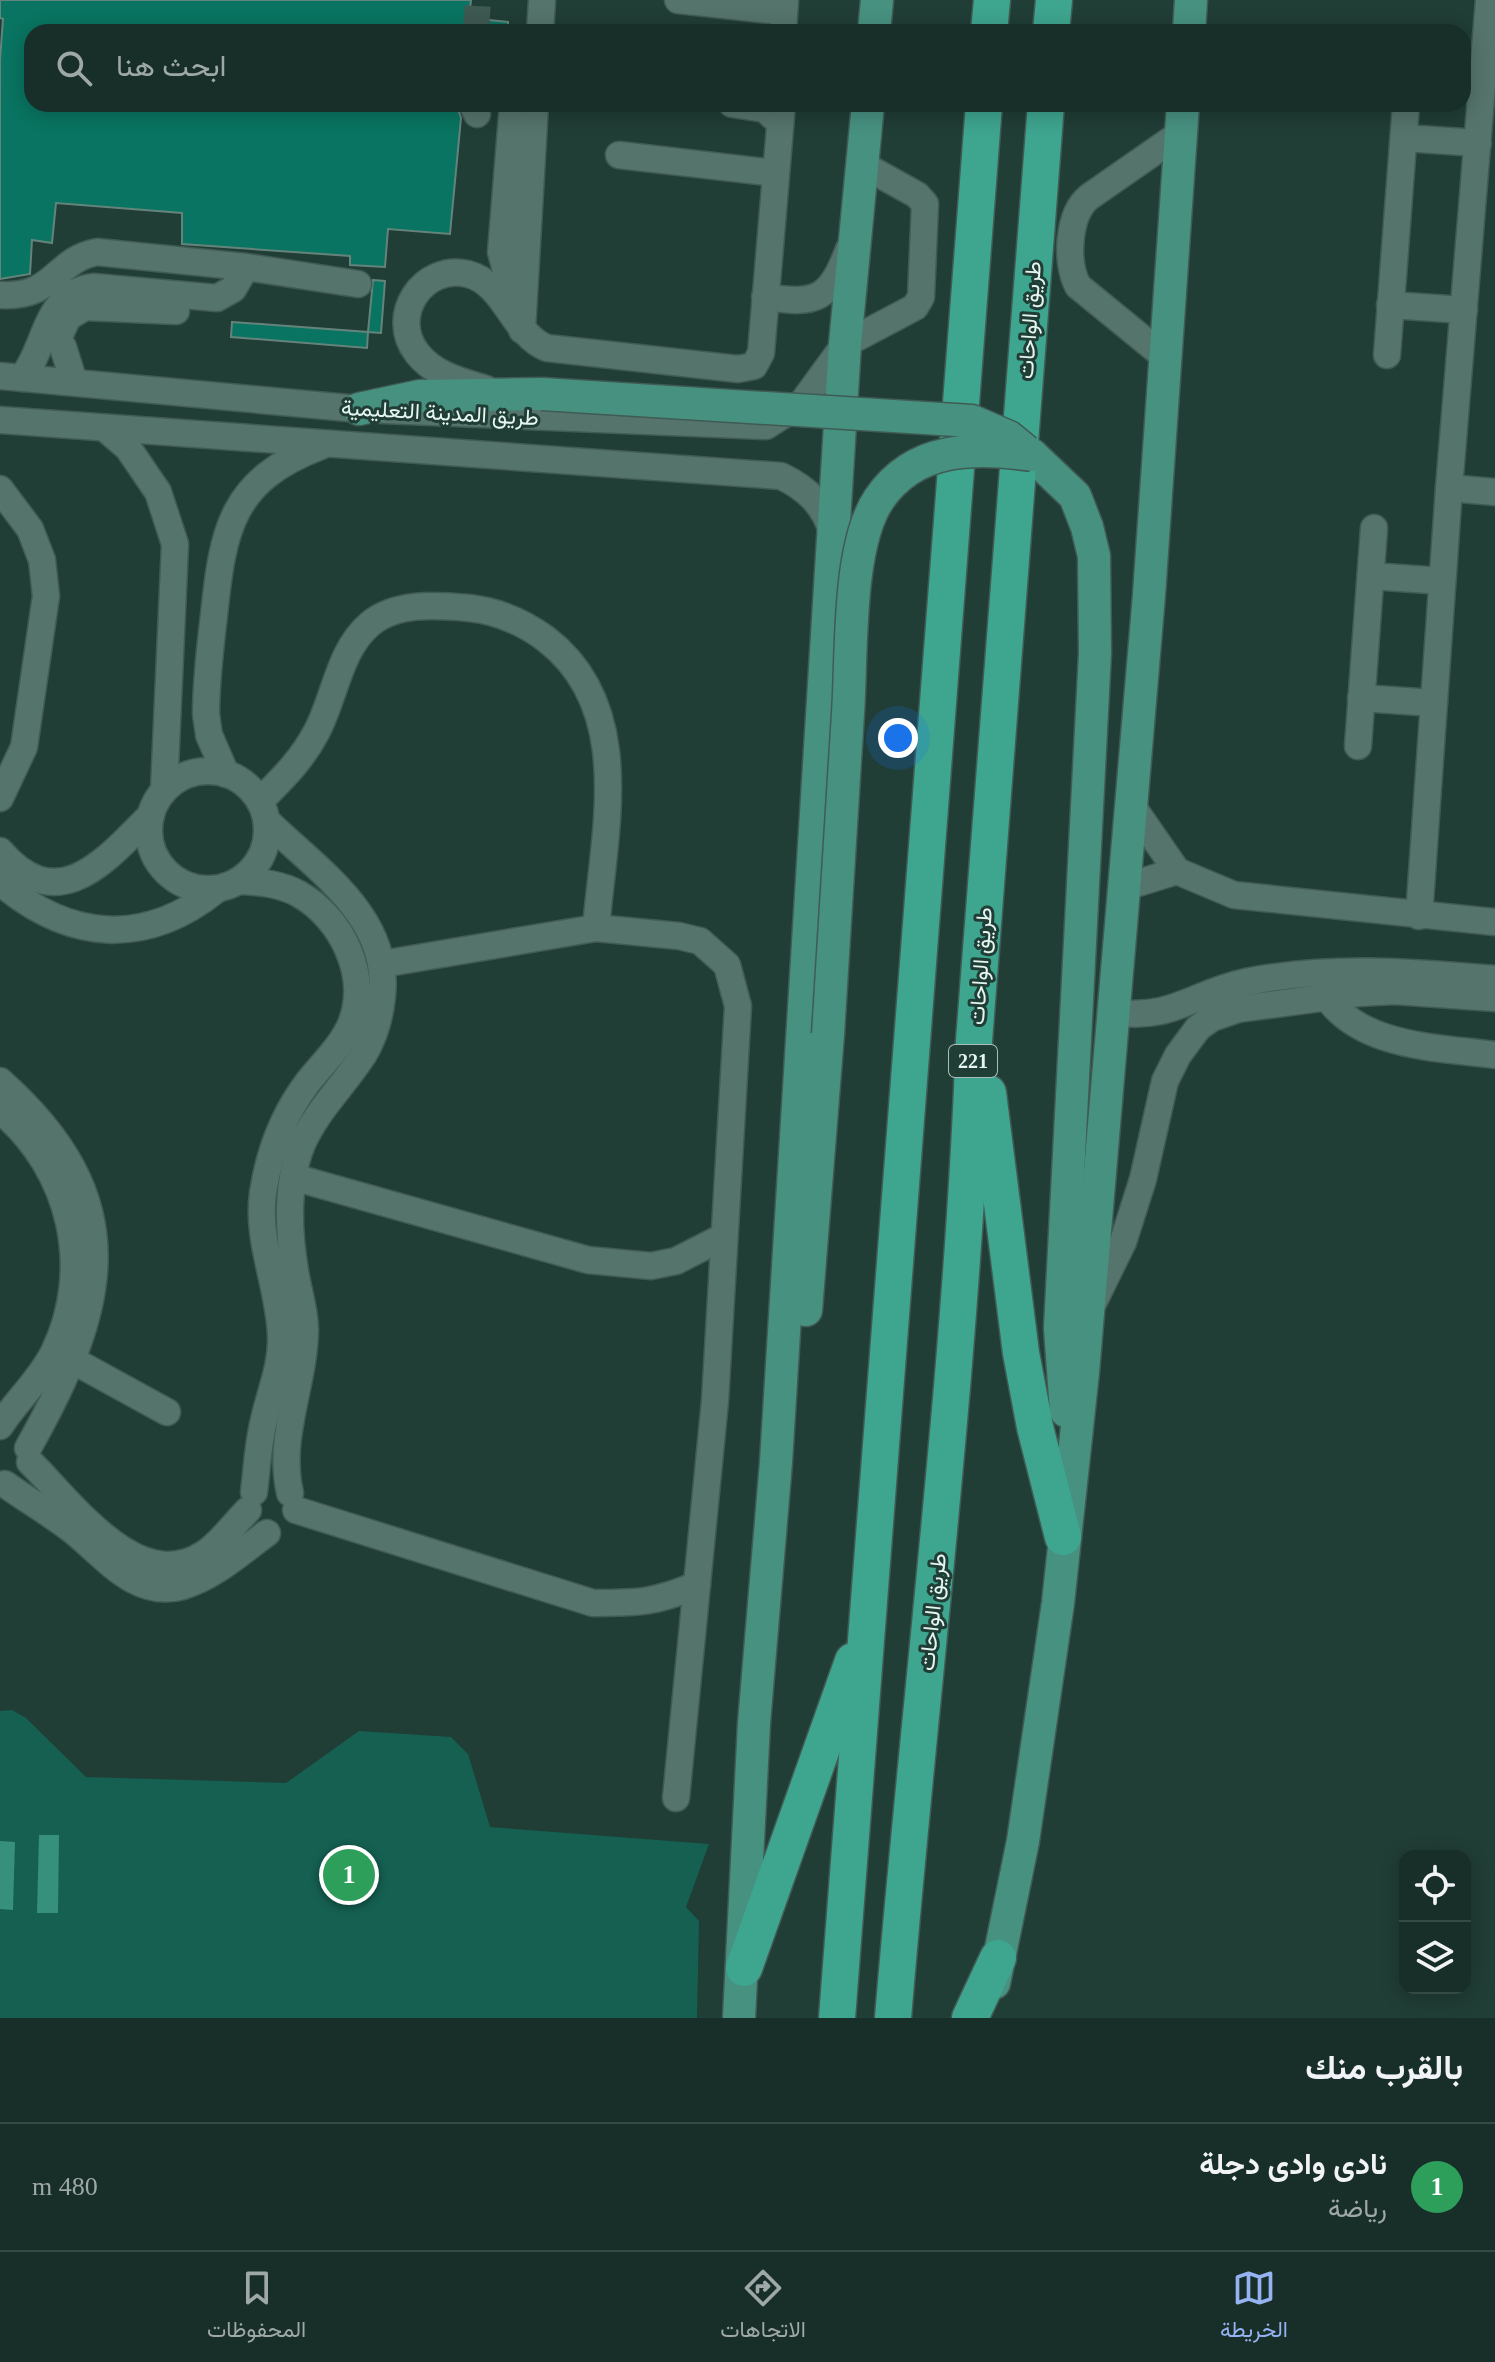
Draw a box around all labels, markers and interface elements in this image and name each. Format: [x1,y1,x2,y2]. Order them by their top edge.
search box [24,24,1471,112]
icon: search [52,46,96,90]
text: ابحث هنا [116,49,226,82]
street label: طريق الواحات [1013,260,1047,380]
street label: طريق المدينة التعليمية [340,395,539,431]
your location [878,718,918,758]
street label: طريق الواحات [964,906,998,1026]
road number: 221 [949,1045,997,1077]
street label: طريق الواحات [914,1552,952,1672]
pin: 1 [323,1845,375,1905]
map controls [1399,1850,1471,1994]
button: locate [1399,1850,1471,1922]
button: layers [1399,1922,1471,1994]
text: بالقرب منك [1305,2049,1463,2086]
text: نادى وادى دجلة [1199,2147,1387,2180]
text: 480 m [32,2172,98,2201]
text: 1 [1431,2172,1444,2201]
text: رياضة [1328,2194,1387,2223]
tab: المحفوظات [207,2266,306,2349]
tab: الاتجاهات [720,2266,806,2349]
tab: الخريطة [1220,2266,1288,2349]

